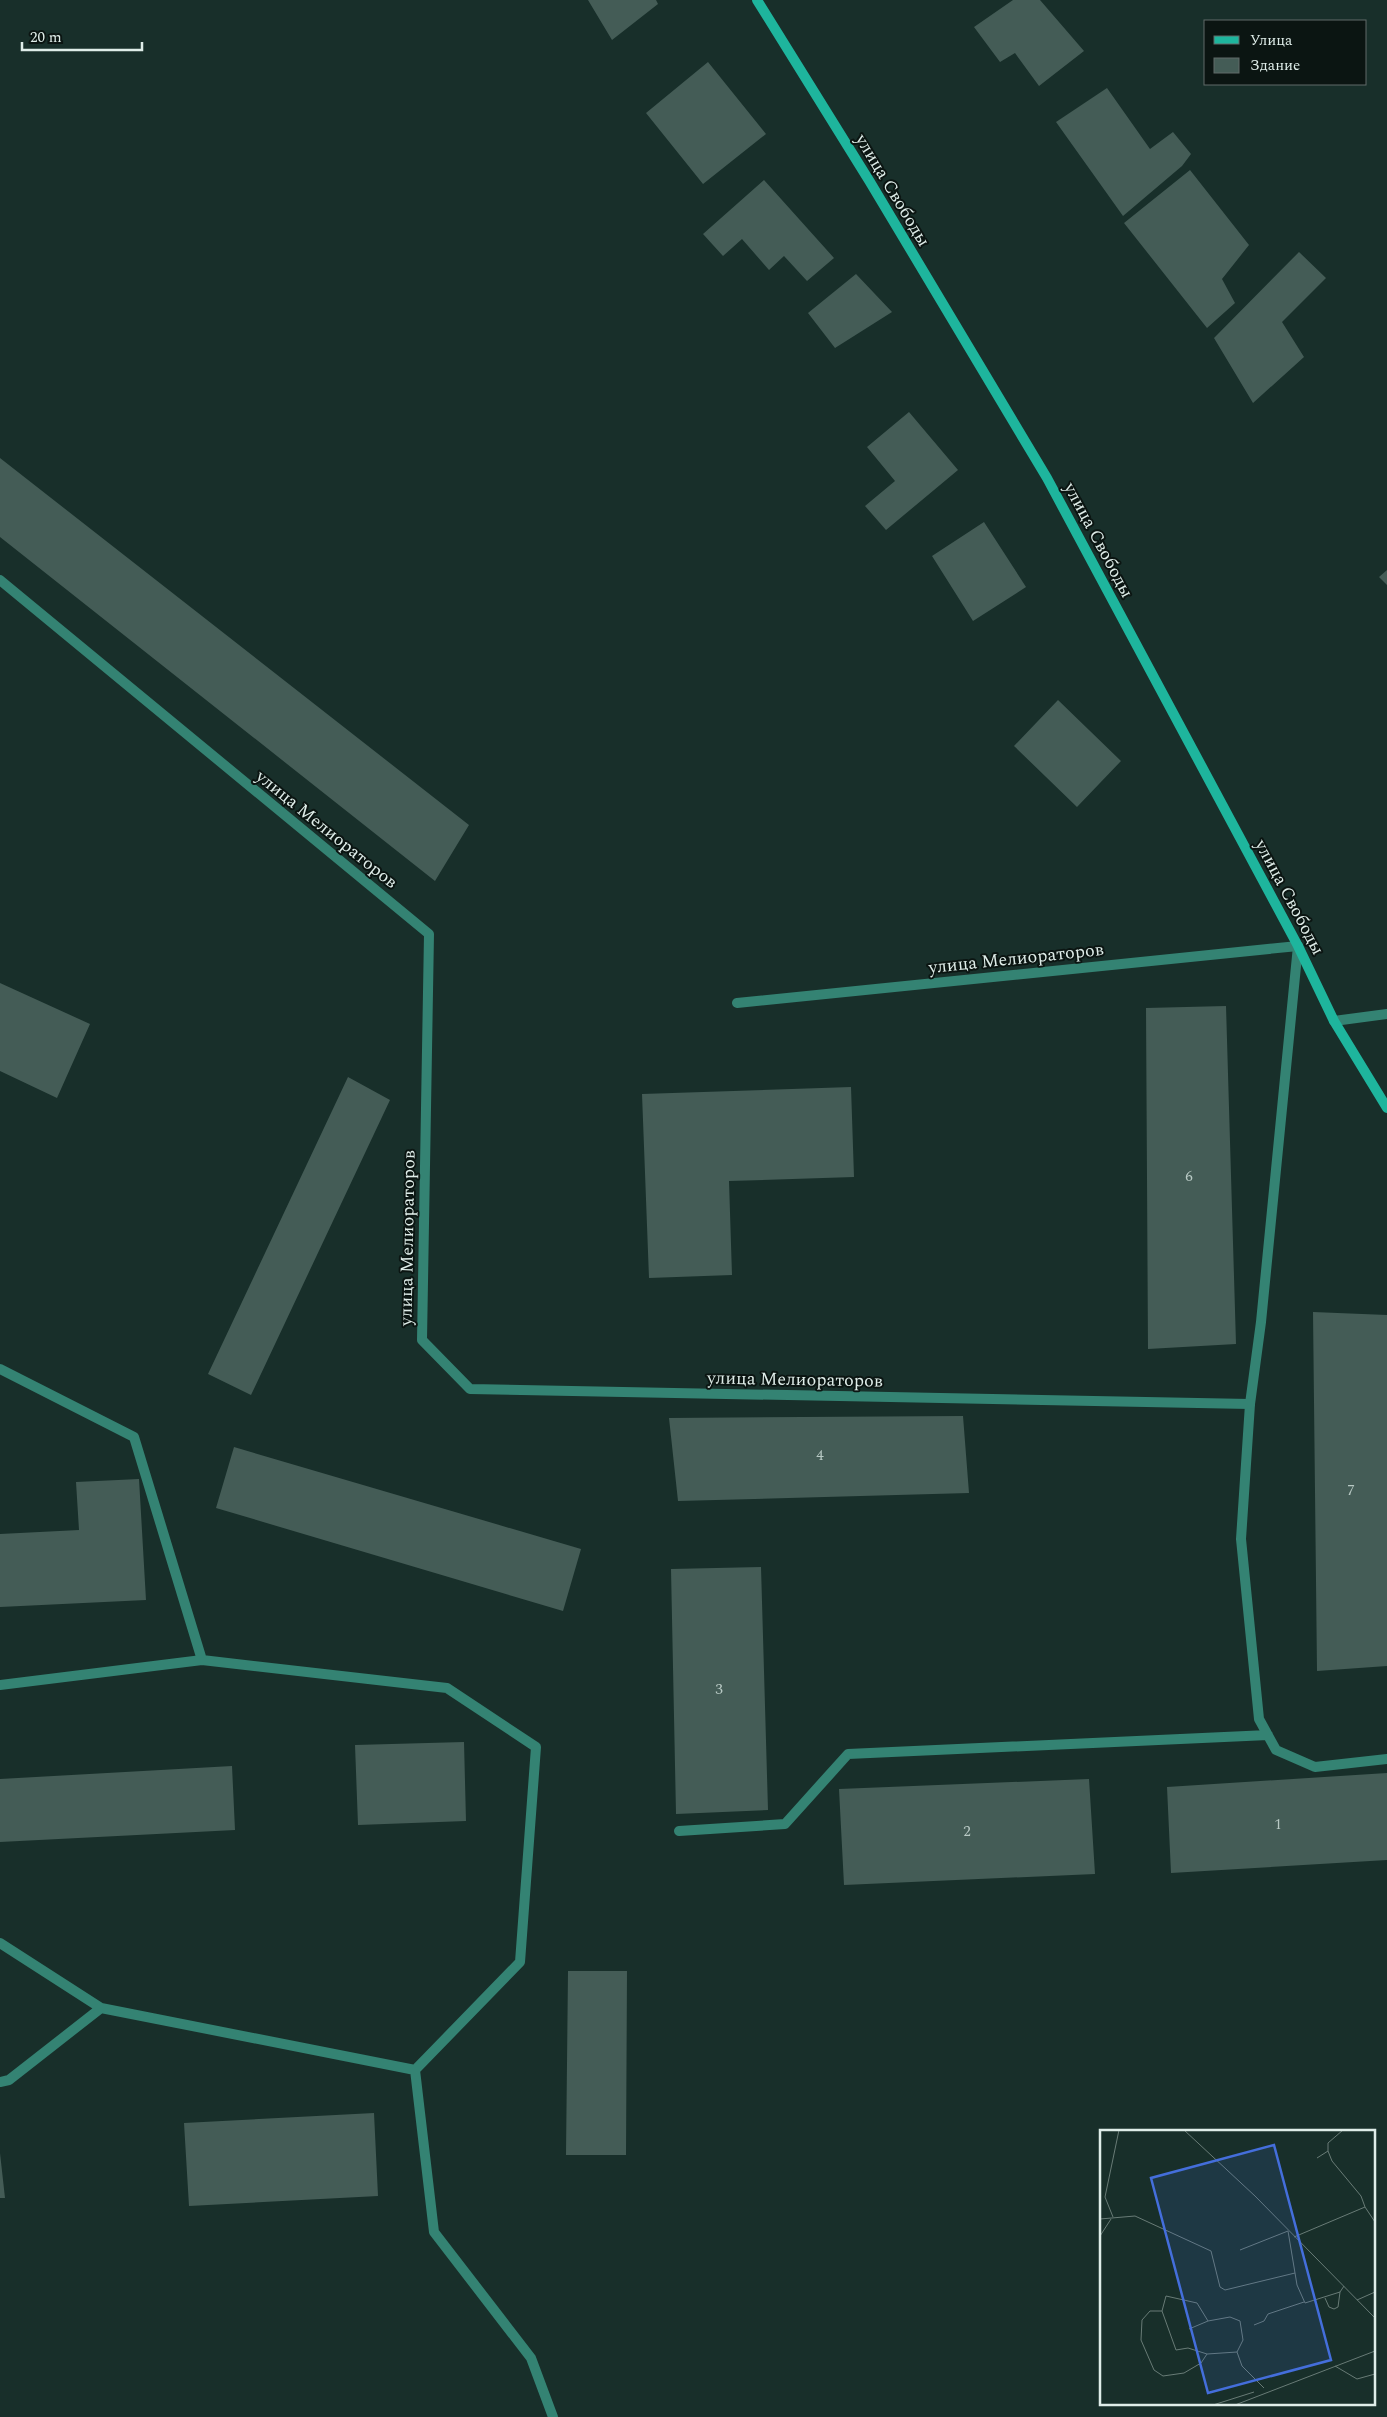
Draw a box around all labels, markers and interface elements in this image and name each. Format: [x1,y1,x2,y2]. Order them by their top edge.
scale bar [22,20,142,52]
legend [1204,20,1367,85]
text: 20 m [30,26,62,49]
text: Улица [1250,29,1293,52]
text: Здание [1250,54,1300,77]
street label: улица Свободы [848,128,937,252]
street label: улица Свободы [1056,477,1140,603]
street label: улица Мелиораторов [249,763,404,895]
street label: улица Свободы [1247,834,1331,960]
street label: улица Мелиораторов [926,936,1105,981]
street label: улица Мелиораторов [392,1150,423,1327]
house number: 6 [1185,1165,1193,1188]
street label: улица Мелиораторов [706,1364,883,1395]
house number: 4 [816,1444,824,1467]
house number: 7 [1347,1479,1355,1502]
house number: 3 [715,1678,723,1701]
house number: 1 [1274,1813,1282,1836]
house number: 2 [963,1820,971,1843]
inset map [1100,2130,1374,2404]

